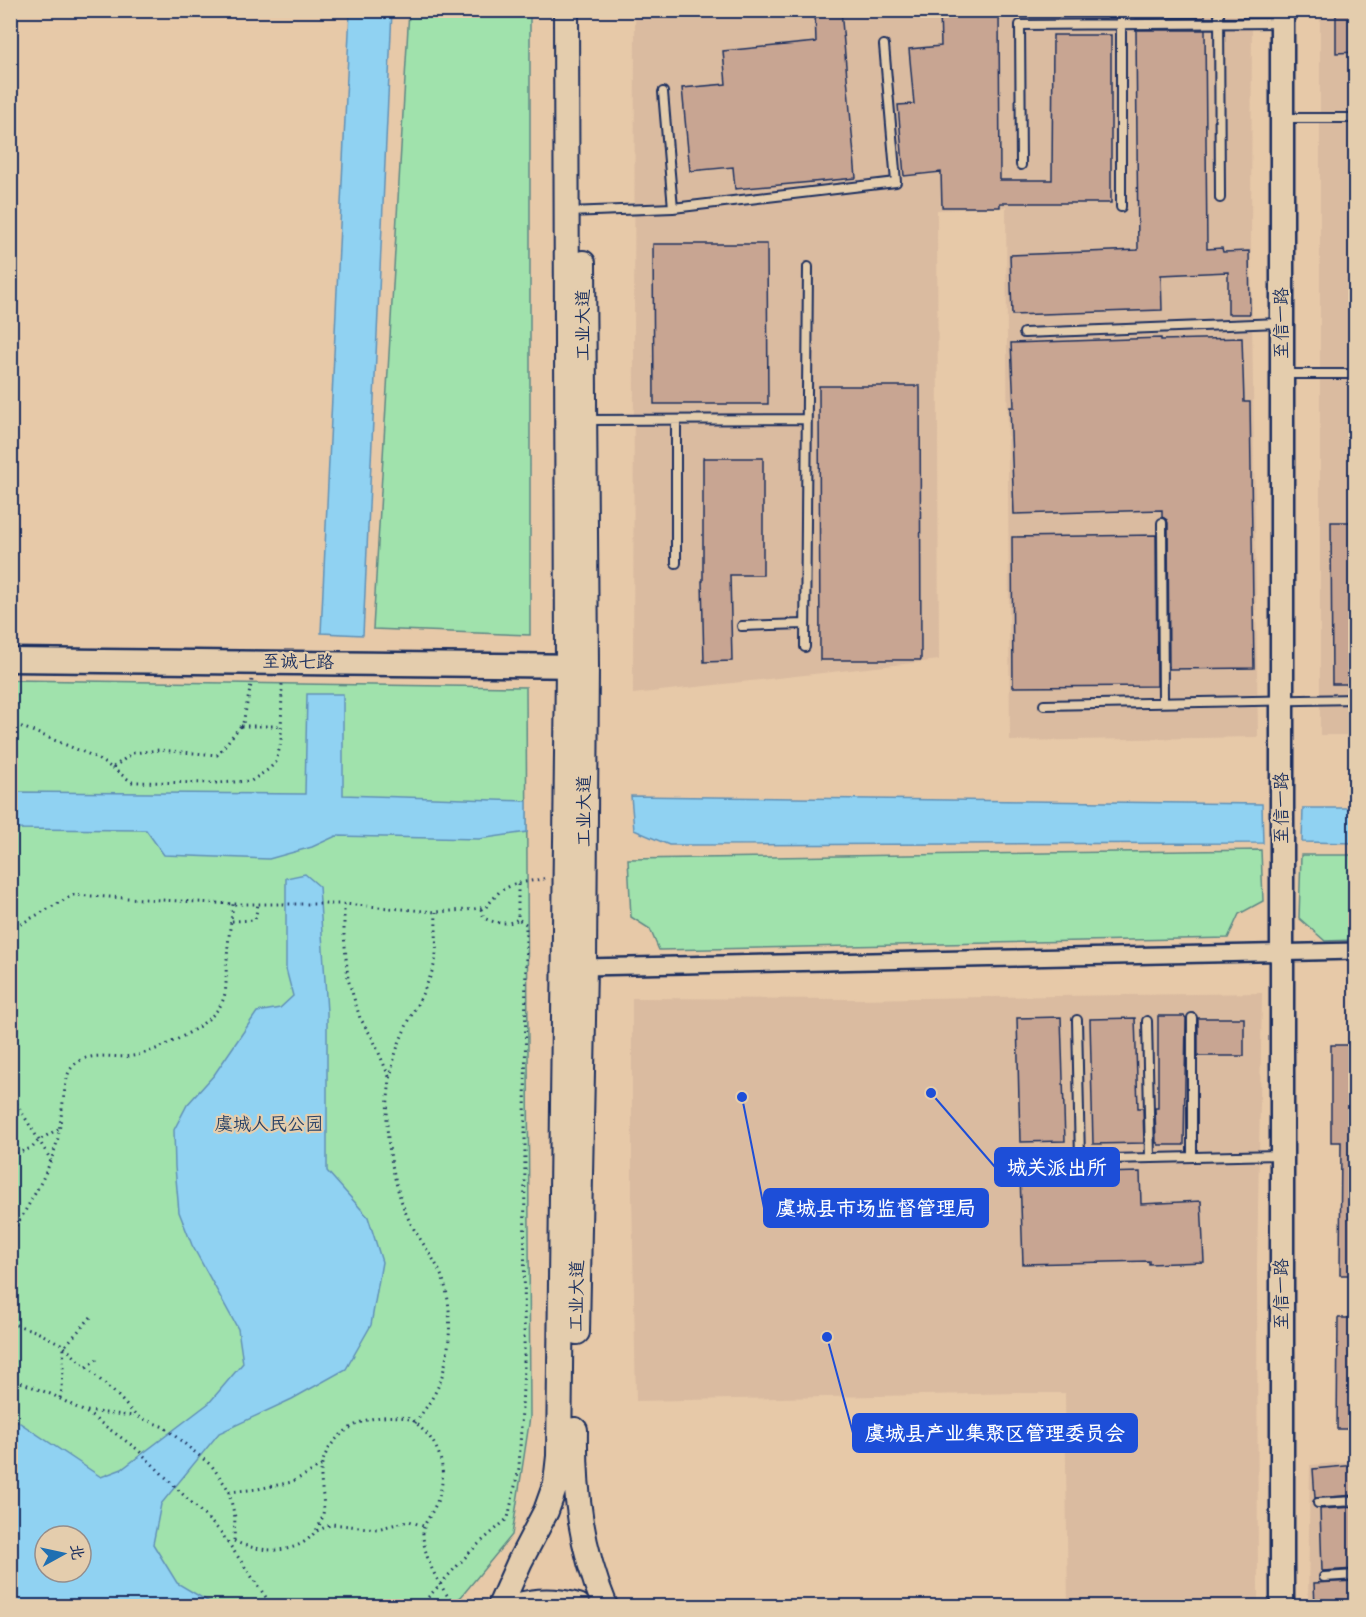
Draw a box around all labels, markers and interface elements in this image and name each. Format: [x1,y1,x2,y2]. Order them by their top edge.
street label: 至信一路 [1268,287,1297,359]
street label: 工业大道 [570,289,599,361]
street label: 至诚七路 [262,648,334,678]
street label: 至信一路 [1268,772,1297,844]
street label: 工业大道 [571,775,600,847]
park label: 虞城人民公园 [215,1111,323,1140]
callout: 城关派出所 [995,1148,1119,1186]
text: 城关派出所 [1007,1153,1107,1185]
callout: 虞城县市场监督管理局 [764,1189,988,1227]
text: 虞城县市场监督管理局 [776,1194,976,1226]
street label: 至信一路 [1268,1258,1297,1330]
street label: 工业大道 [563,1260,593,1332]
callout: 虞城县产业集聚区管理委员会 [853,1414,1137,1452]
text: 虞城县产业集聚区管理委员会 [865,1419,1125,1451]
north arrow [33,1524,93,1584]
text: 北 [63,1542,90,1562]

